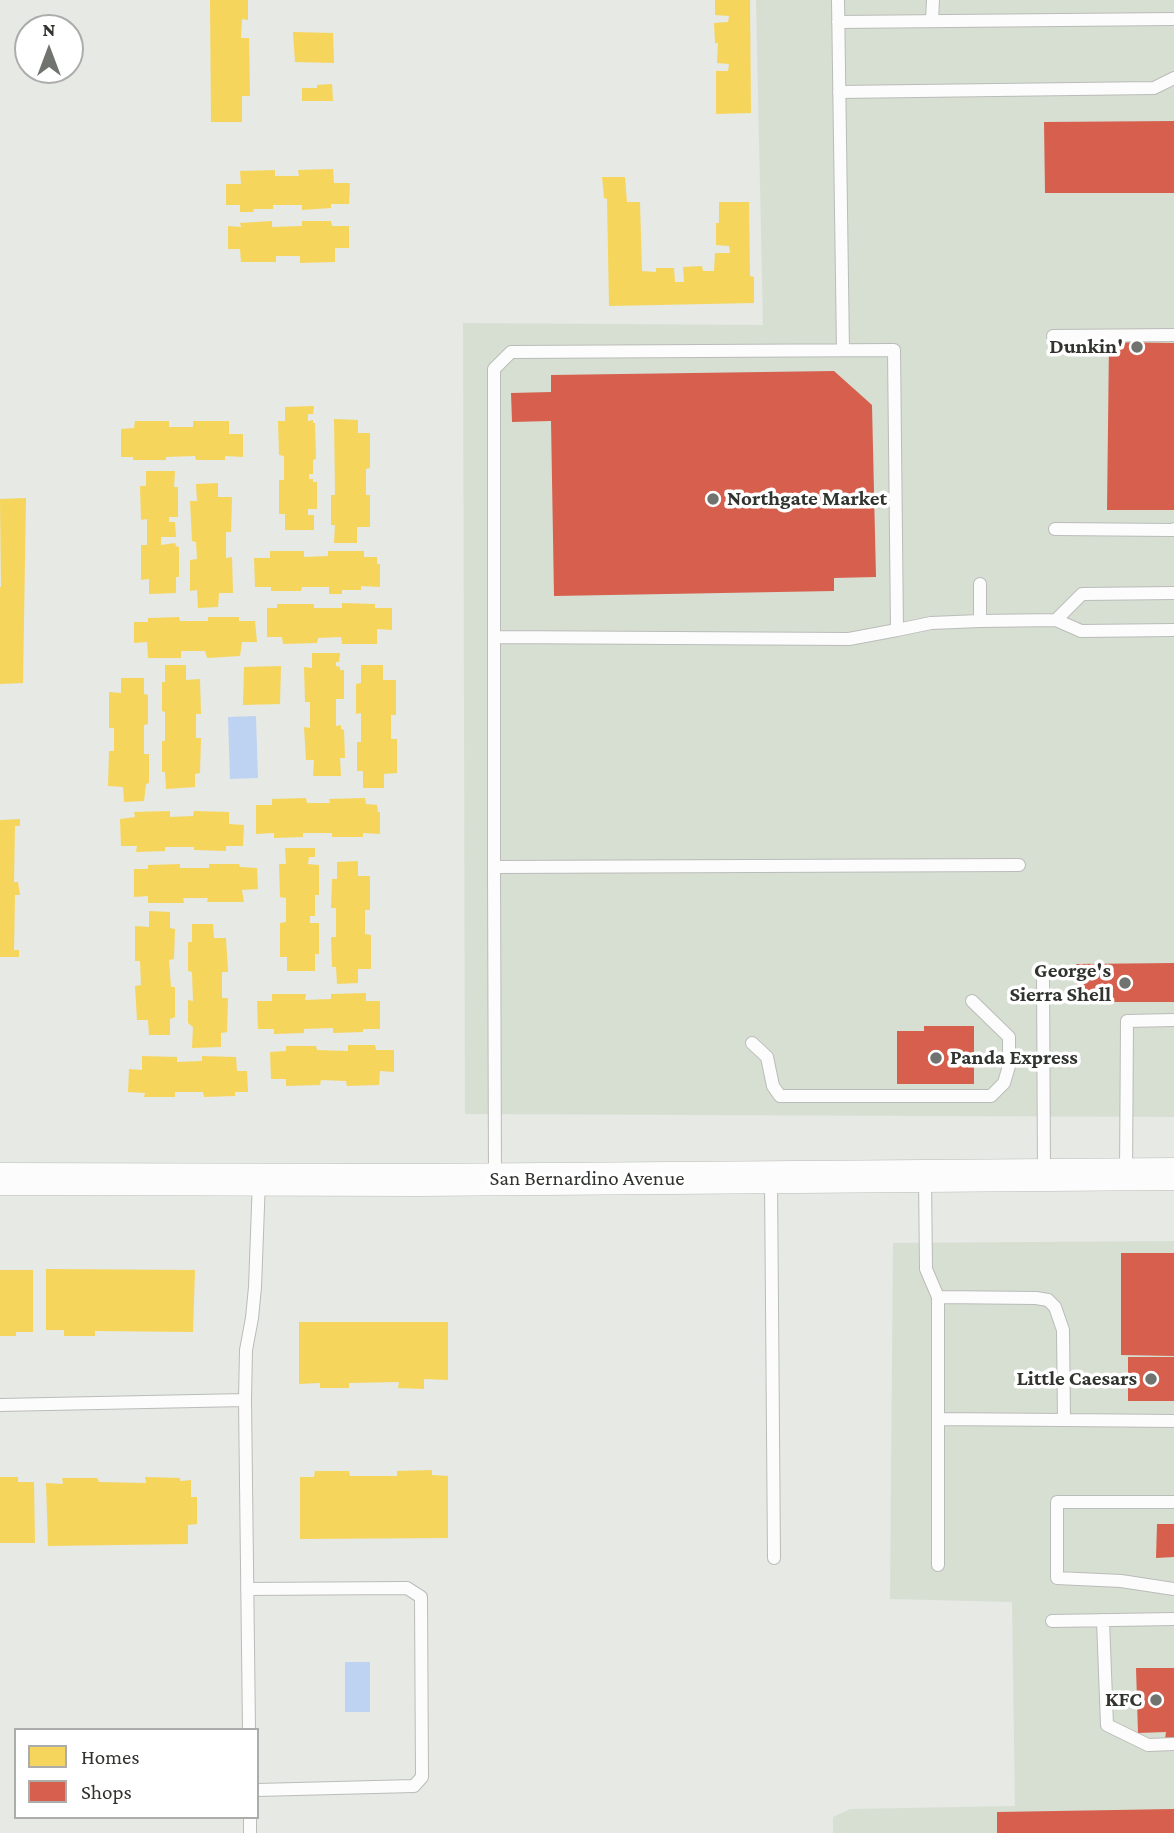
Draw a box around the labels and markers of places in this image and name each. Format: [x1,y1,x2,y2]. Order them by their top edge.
place label: Dunkin' [1049,334,1123,360]
marker: Dunkin' [1129,339,1145,355]
place label: Northgate Market [727,486,887,512]
marker: Northgate Market [705,491,721,507]
place label: George's Sierra Shell [1009,958,1111,1008]
marker: George's Sierra Shell [1117,975,1133,991]
place label: Panda Express [950,1045,1078,1071]
marker: Panda Express [928,1050,944,1066]
place label: Little Caesars [1016,1366,1137,1392]
marker: Little Caesars [1143,1371,1159,1387]
place label: KFC [1105,1687,1142,1713]
marker: KFC [1148,1692,1164,1708]

